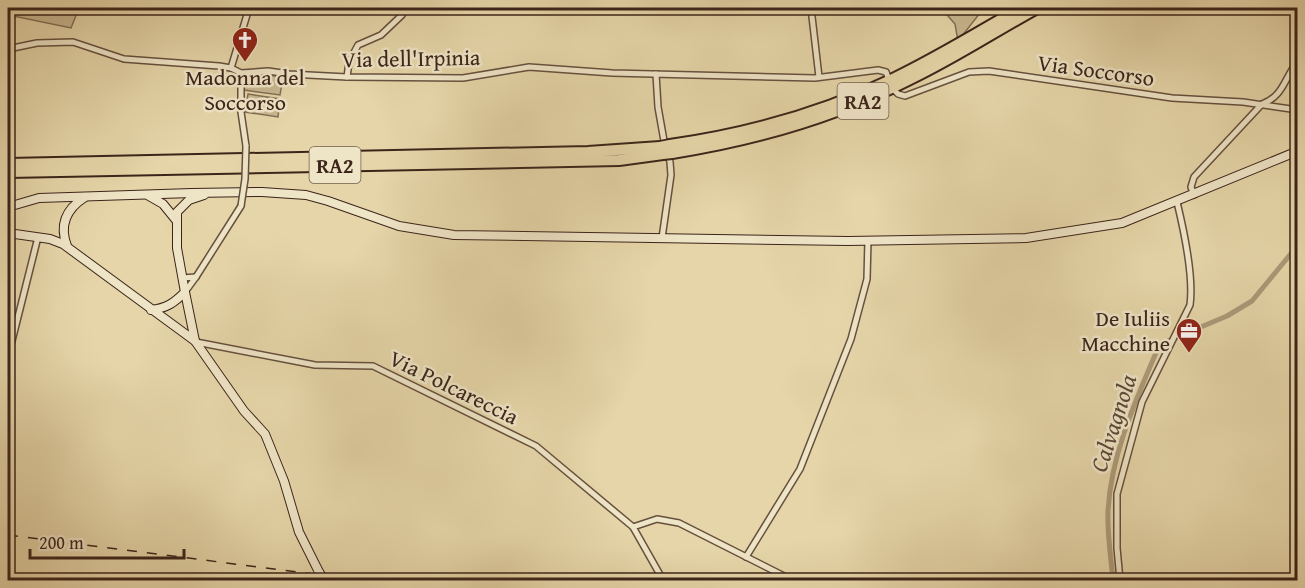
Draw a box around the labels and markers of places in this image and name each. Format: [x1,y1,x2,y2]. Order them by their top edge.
church icon: Madonna del Soccorso [230,25,260,63]
place label: Madonna del Soccorso [185,61,305,118]
place label: De Iuliis Macchine [1081,302,1170,359]
office icon: De Iuliis Macchine [1174,316,1204,354]

